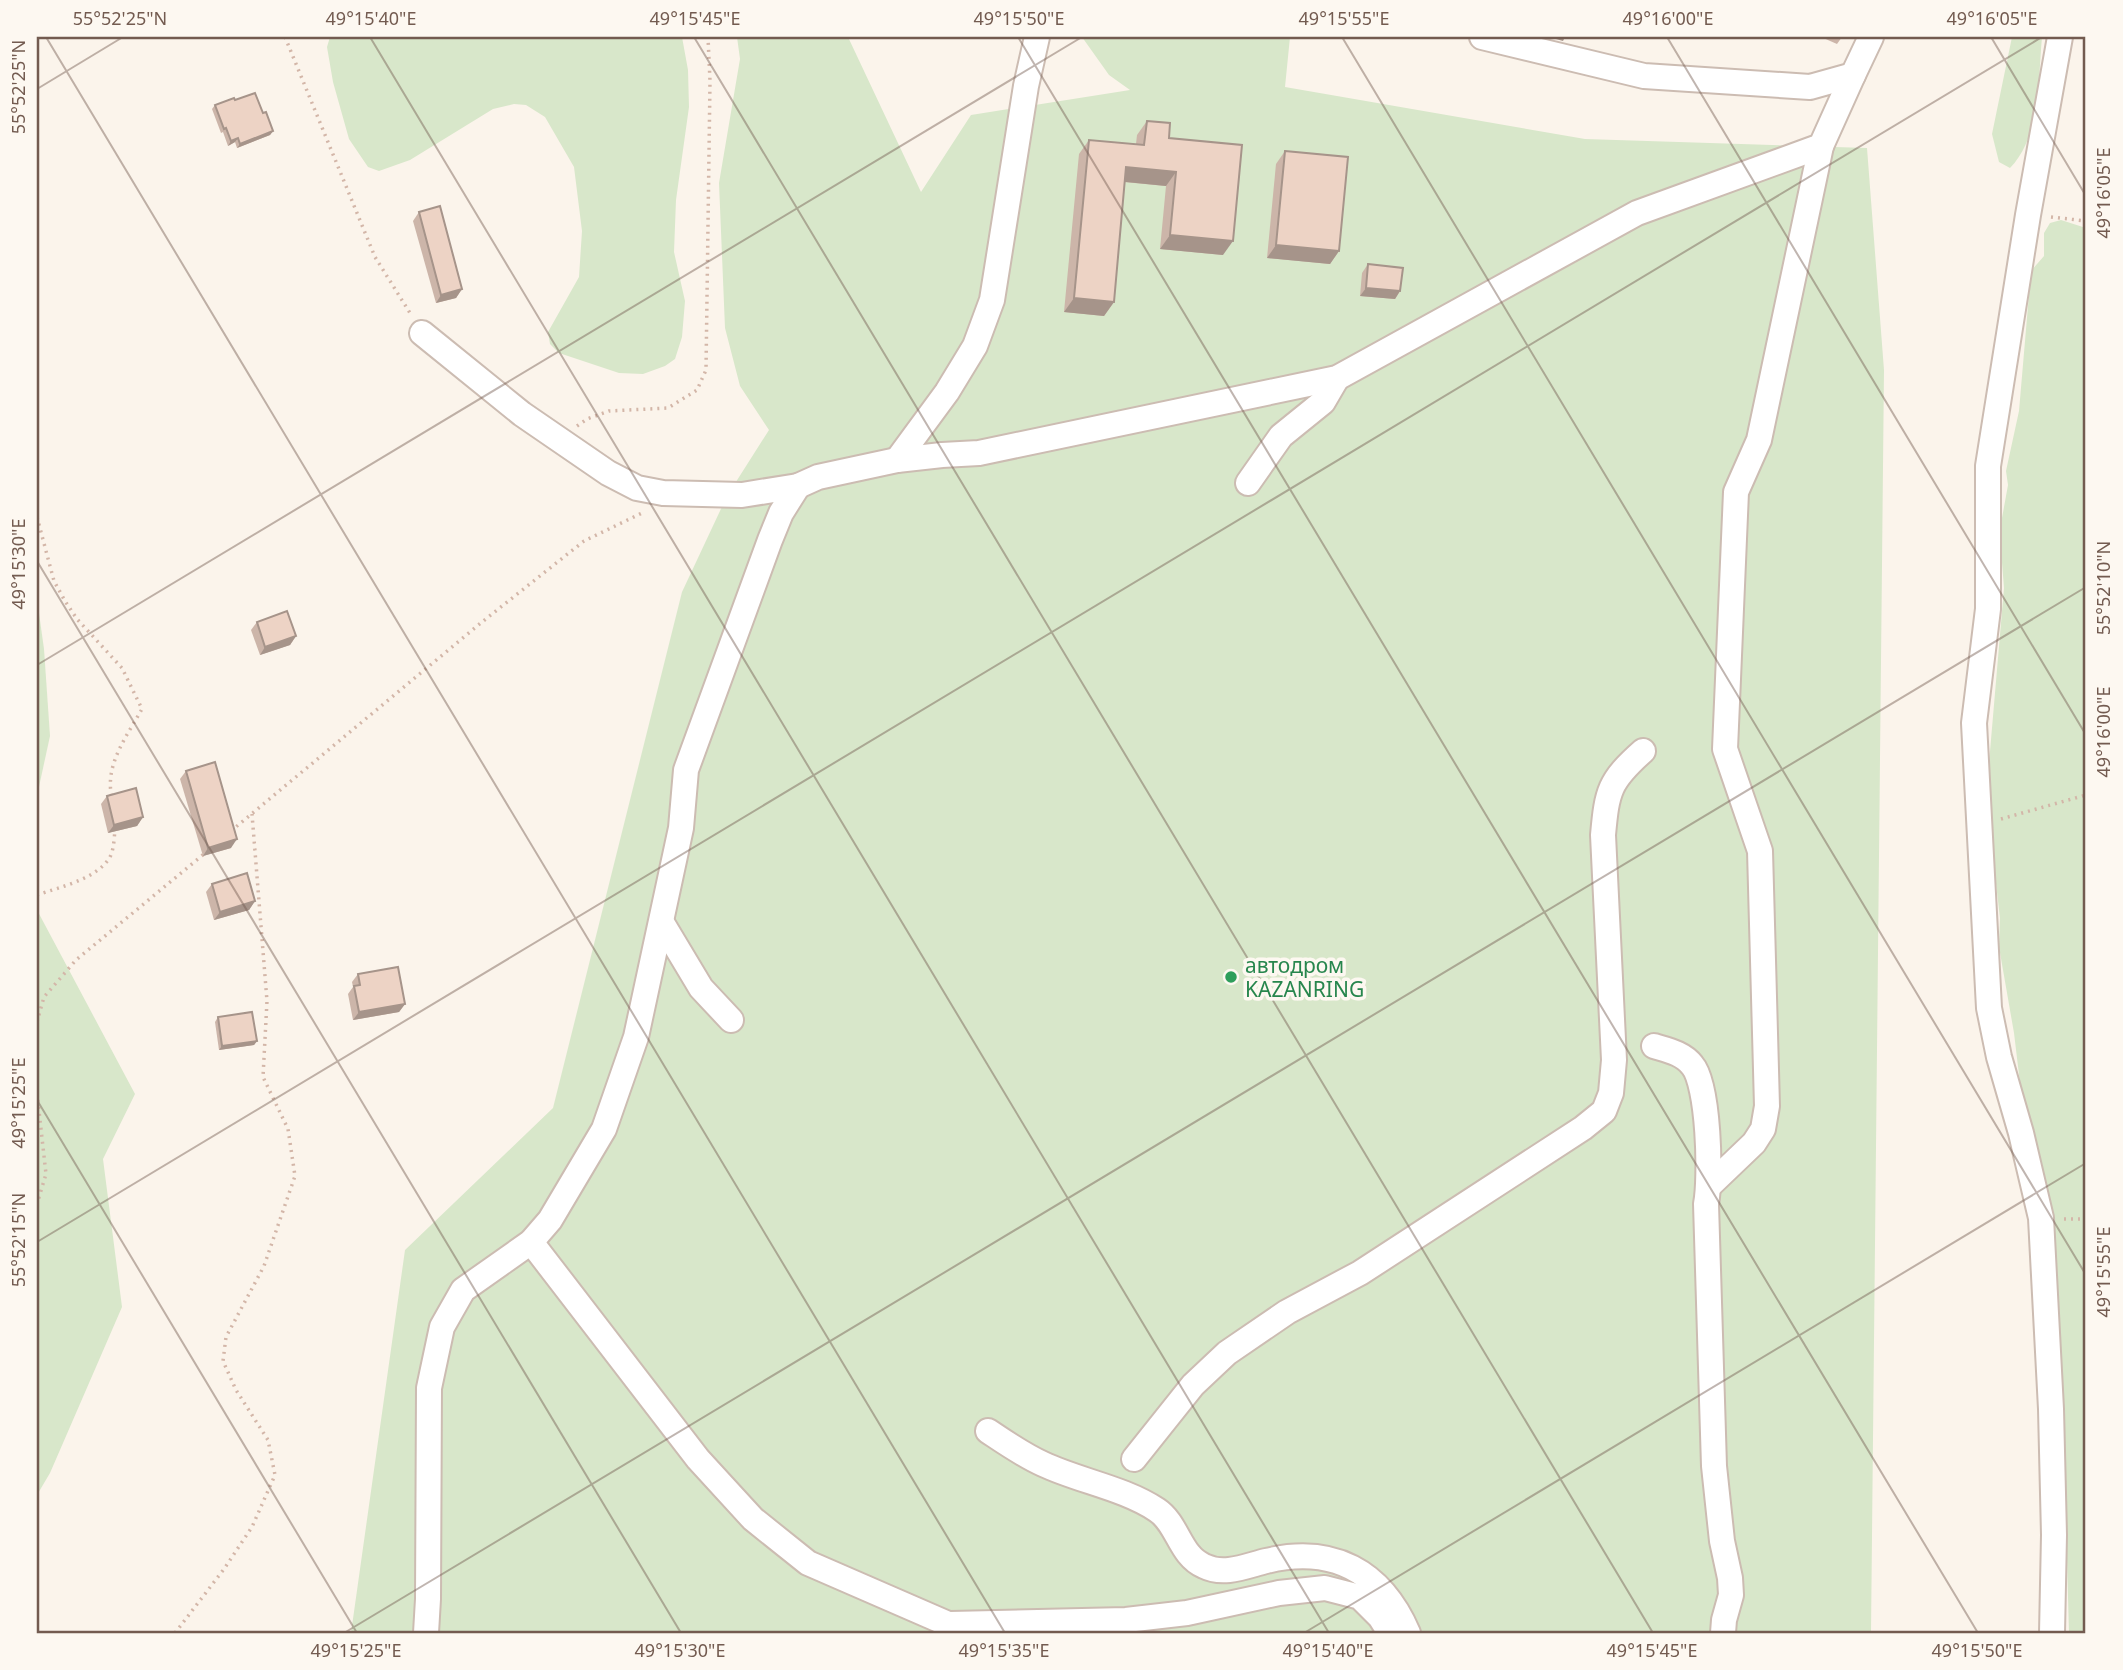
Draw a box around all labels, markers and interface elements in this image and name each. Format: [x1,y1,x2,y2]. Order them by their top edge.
text: 55°52'25"N [73,6,167,30]
text: 49°15'40"E [326,6,416,30]
text: 49°15'45"E [650,6,740,30]
text: 49°15'50"E [974,6,1064,30]
text: 49°15'55"E [1299,6,1389,30]
text: 49°16'00"E [1623,6,1713,30]
text: 49°16'05"E [1947,6,2037,30]
text: 55°52'25"N [6,40,30,134]
text: 49°16'05"E [2091,148,2115,238]
text: 49°15'30"E [6,519,30,609]
text: 55°52'10"N [2091,541,2115,635]
text: 49°16'00"E [2091,687,2115,777]
place label: автодром KAZANRING [1245,951,1364,1003]
marker: автодром KAZANRING [1223,969,1239,985]
text: 49°15'25"E [6,1058,30,1148]
text: 55°52'15"N [6,1193,30,1287]
text: 49°15'55"E [2091,1227,2115,1317]
text: 49°15'25"E [311,1638,401,1662]
text: 49°15'30"E [635,1638,725,1662]
text: 49°15'35"E [959,1638,1049,1662]
text: 49°15'40"E [1283,1638,1373,1662]
text: 49°15'45"E [1607,1638,1697,1662]
text: 49°15'50"E [1932,1638,2022,1662]

